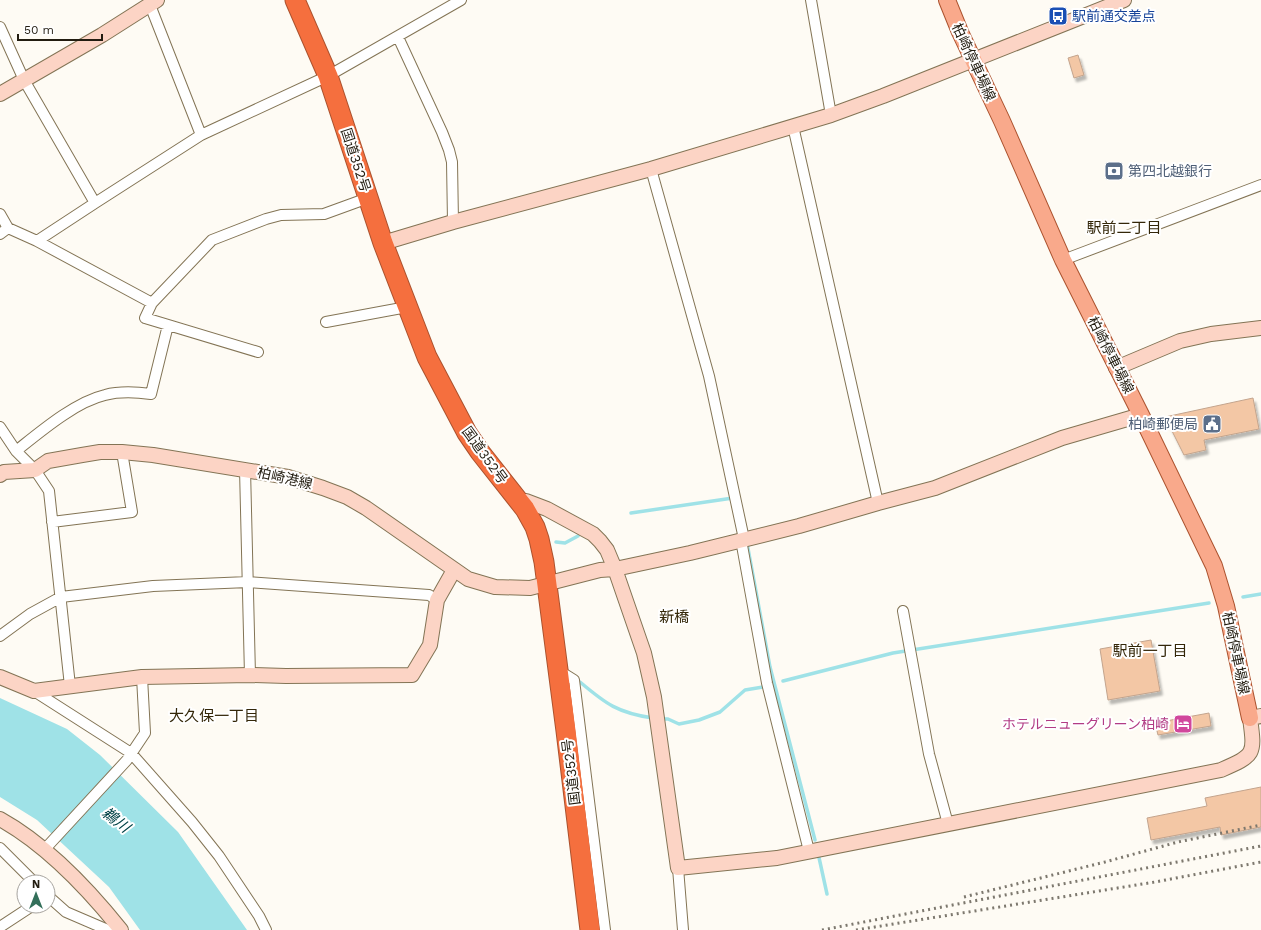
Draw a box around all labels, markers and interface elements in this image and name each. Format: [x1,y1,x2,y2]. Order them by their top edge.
bus stop icon: 駅前通交差点 [1047,5,1069,27]
place label: 駅前通交差点 [1072,8,1156,24]
scale bar [18,16,102,42]
street label: 柏崎停車場線 [949,21,999,103]
text: 50 m [24,23,54,37]
street label: 国道352号 [338,126,374,194]
bank icon: 第四北越銀行 [1103,160,1125,182]
place label: 第四北越銀行 [1128,163,1212,179]
district label: 駅前二丁目 [1086,219,1162,237]
street label: 柏崎停車場線 [1085,314,1137,396]
public building icon: 柏崎郵便局 [1201,413,1223,435]
place label: 柏崎郵便局 [1128,416,1198,432]
street label: 国道352号 [459,423,511,487]
street label: 柏崎港線 [256,464,314,492]
district label: 新橋 [659,608,689,626]
street label: 柏崎停車場線 [1219,610,1253,696]
district label: 駅前一丁目 [1112,642,1188,660]
district label: 大久保一丁目 [169,707,259,725]
hotel icon: ホテルニューグリーン柏崎 [1172,713,1194,735]
place label: ホテルニューグリーン柏崎 [1002,716,1169,732]
street label: 国道352号 [559,738,583,806]
water label: 鵜川 [99,804,135,838]
north arrow [16,874,56,914]
text: N [32,878,40,891]

